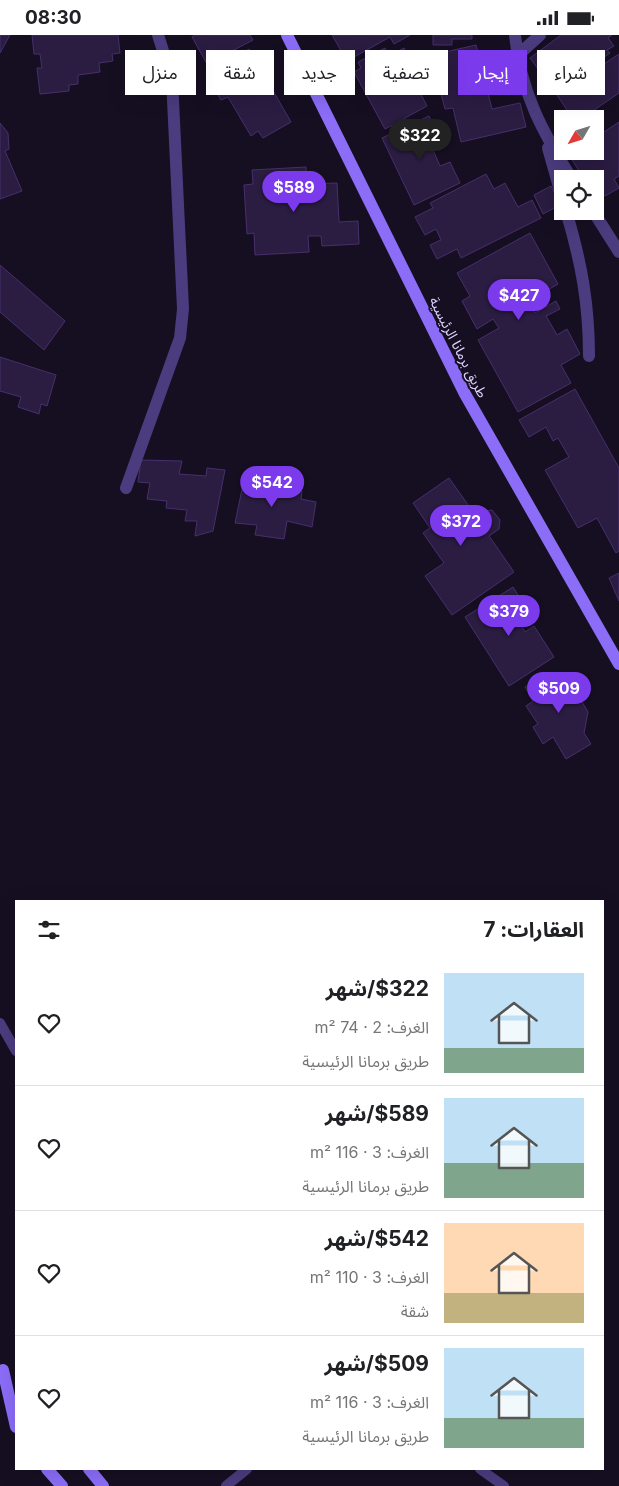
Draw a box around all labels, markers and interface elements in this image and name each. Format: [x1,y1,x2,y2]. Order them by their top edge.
text: 08:30 [25,6,82,29]
chip: منزل [125,50,196,95]
chip: شقة [206,50,274,95]
chip: جديد [284,50,355,95]
chip: تصفية [365,50,448,95]
chip: إيجار [458,50,527,95]
chip: شراء [537,50,605,95]
north arrow [554,110,604,160]
map controls [554,110,604,220]
pin: $322 [390,119,450,161]
text: $322 [400,125,440,145]
button: locate [554,170,604,220]
pin: $589 [264,171,324,213]
text: $589 [273,177,315,197]
pin: $427 [489,279,549,321]
text: $427 [499,285,539,305]
street label: طريق برمانا الرئيسية [424,294,492,401]
pin: $542 [242,465,302,508]
text: $542 [251,472,293,492]
pin: $372 [431,505,491,547]
text: $372 [441,511,481,531]
pin: $379 [479,595,539,637]
text: $379 [489,601,529,621]
pin: $509 [529,671,589,714]
text: $509 [538,678,580,698]
icon: filters [35,916,63,944]
text: العقارات: 7 [483,917,584,942]
text: $322/شهر [326,976,429,1001]
icon: home [484,993,544,1053]
icon: heart [35,1009,63,1037]
text: الغرف: 2 · 74 m² [315,1017,429,1037]
text: طريق برمانا الرئيسية [302,1051,429,1071]
text: $589/شهر [325,1101,429,1126]
icon: home [484,1118,544,1178]
icon: heart [35,1134,63,1162]
text: الغرف: 3 · 116 m² [310,1142,429,1162]
text: طريق برمانا الرئيسية [302,1176,429,1196]
text: $542/شهر [325,1226,429,1251]
icon: home [484,1243,544,1303]
icon: heart [35,1259,63,1287]
text: الغرف: 3 · 110 m² [310,1267,429,1287]
text: شقة [401,1301,429,1321]
text: $509/شهر [324,1351,429,1376]
icon: home [484,1368,544,1428]
icon: heart [35,1384,63,1412]
text: الغرف: 3 · 116 m² [310,1392,429,1412]
text: طريق برمانا الرئيسية [302,1426,429,1446]

